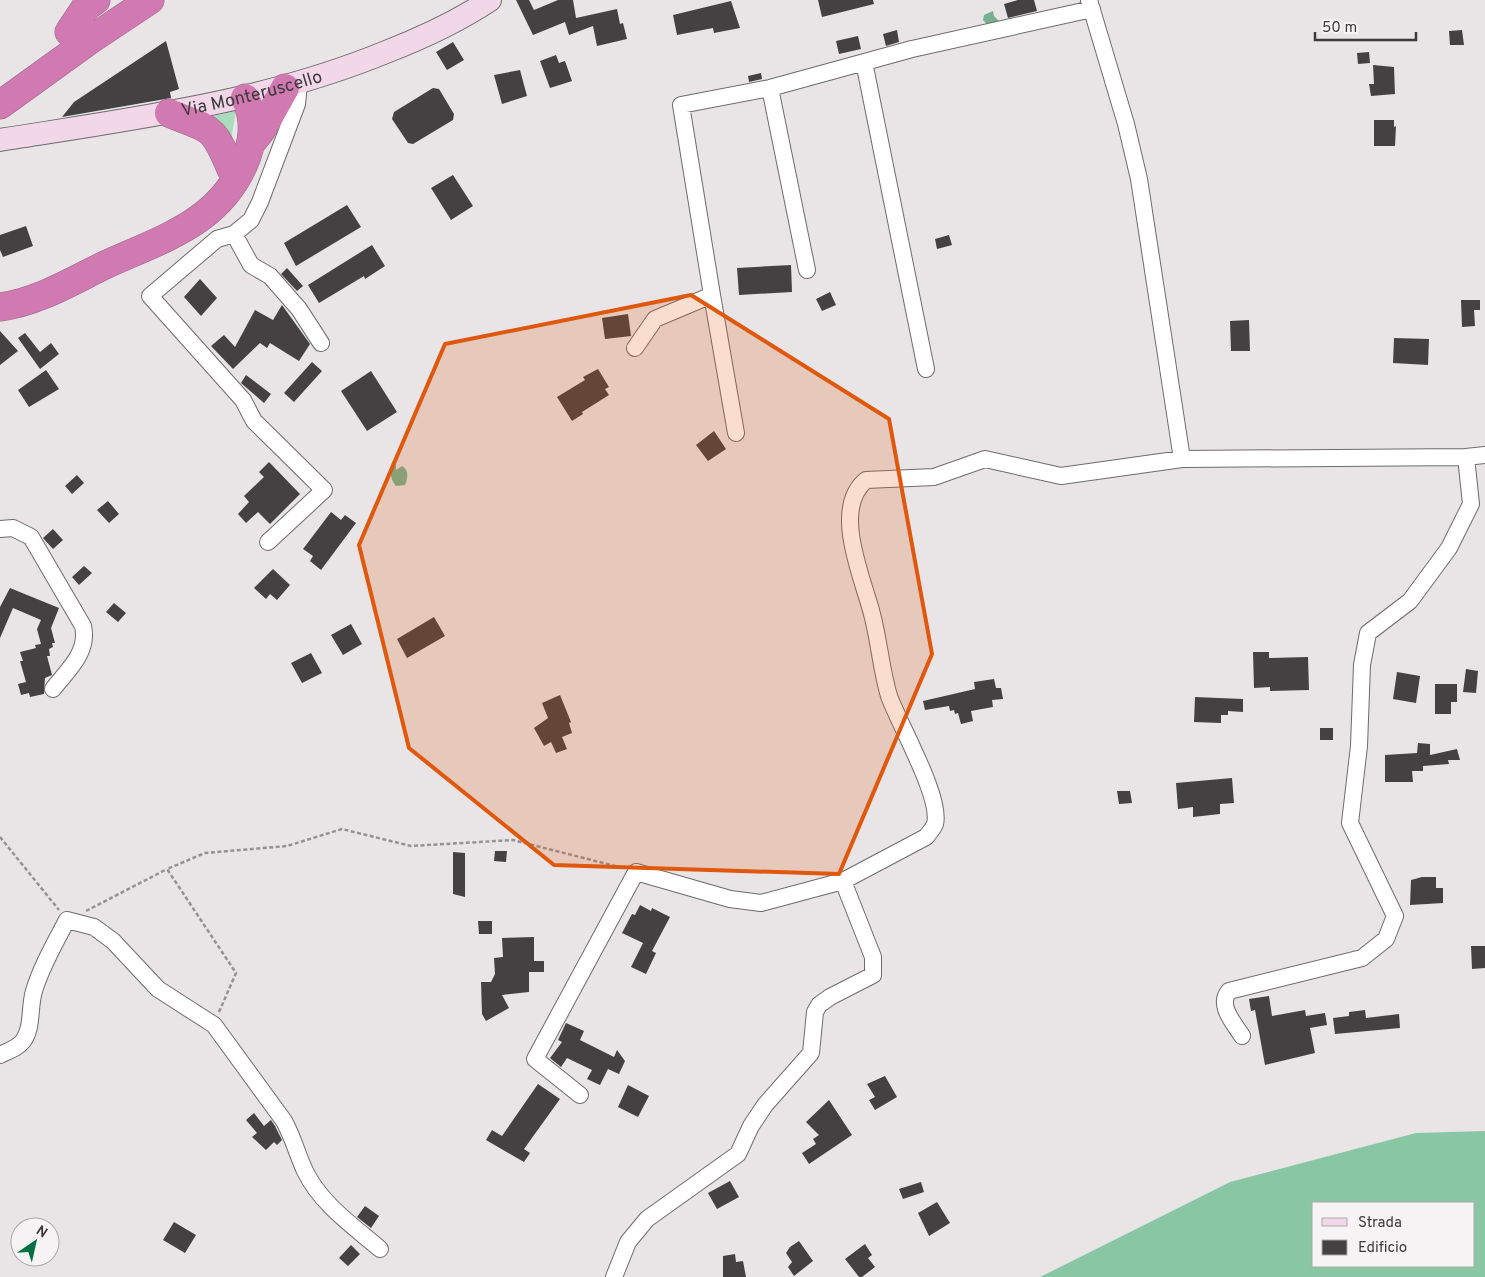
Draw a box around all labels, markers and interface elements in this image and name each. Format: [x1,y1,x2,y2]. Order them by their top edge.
scale bar [1315,10,1416,42]
text: 50 m [1322,19,1357,38]
street label: Via Monteruscello [179,66,325,123]
legend [1312,1202,1475,1267]
text: Strada [1358,1214,1402,1233]
north arrow [10,1217,60,1267]
text: N [33,1223,50,1242]
text: Edificio [1358,1239,1407,1258]

